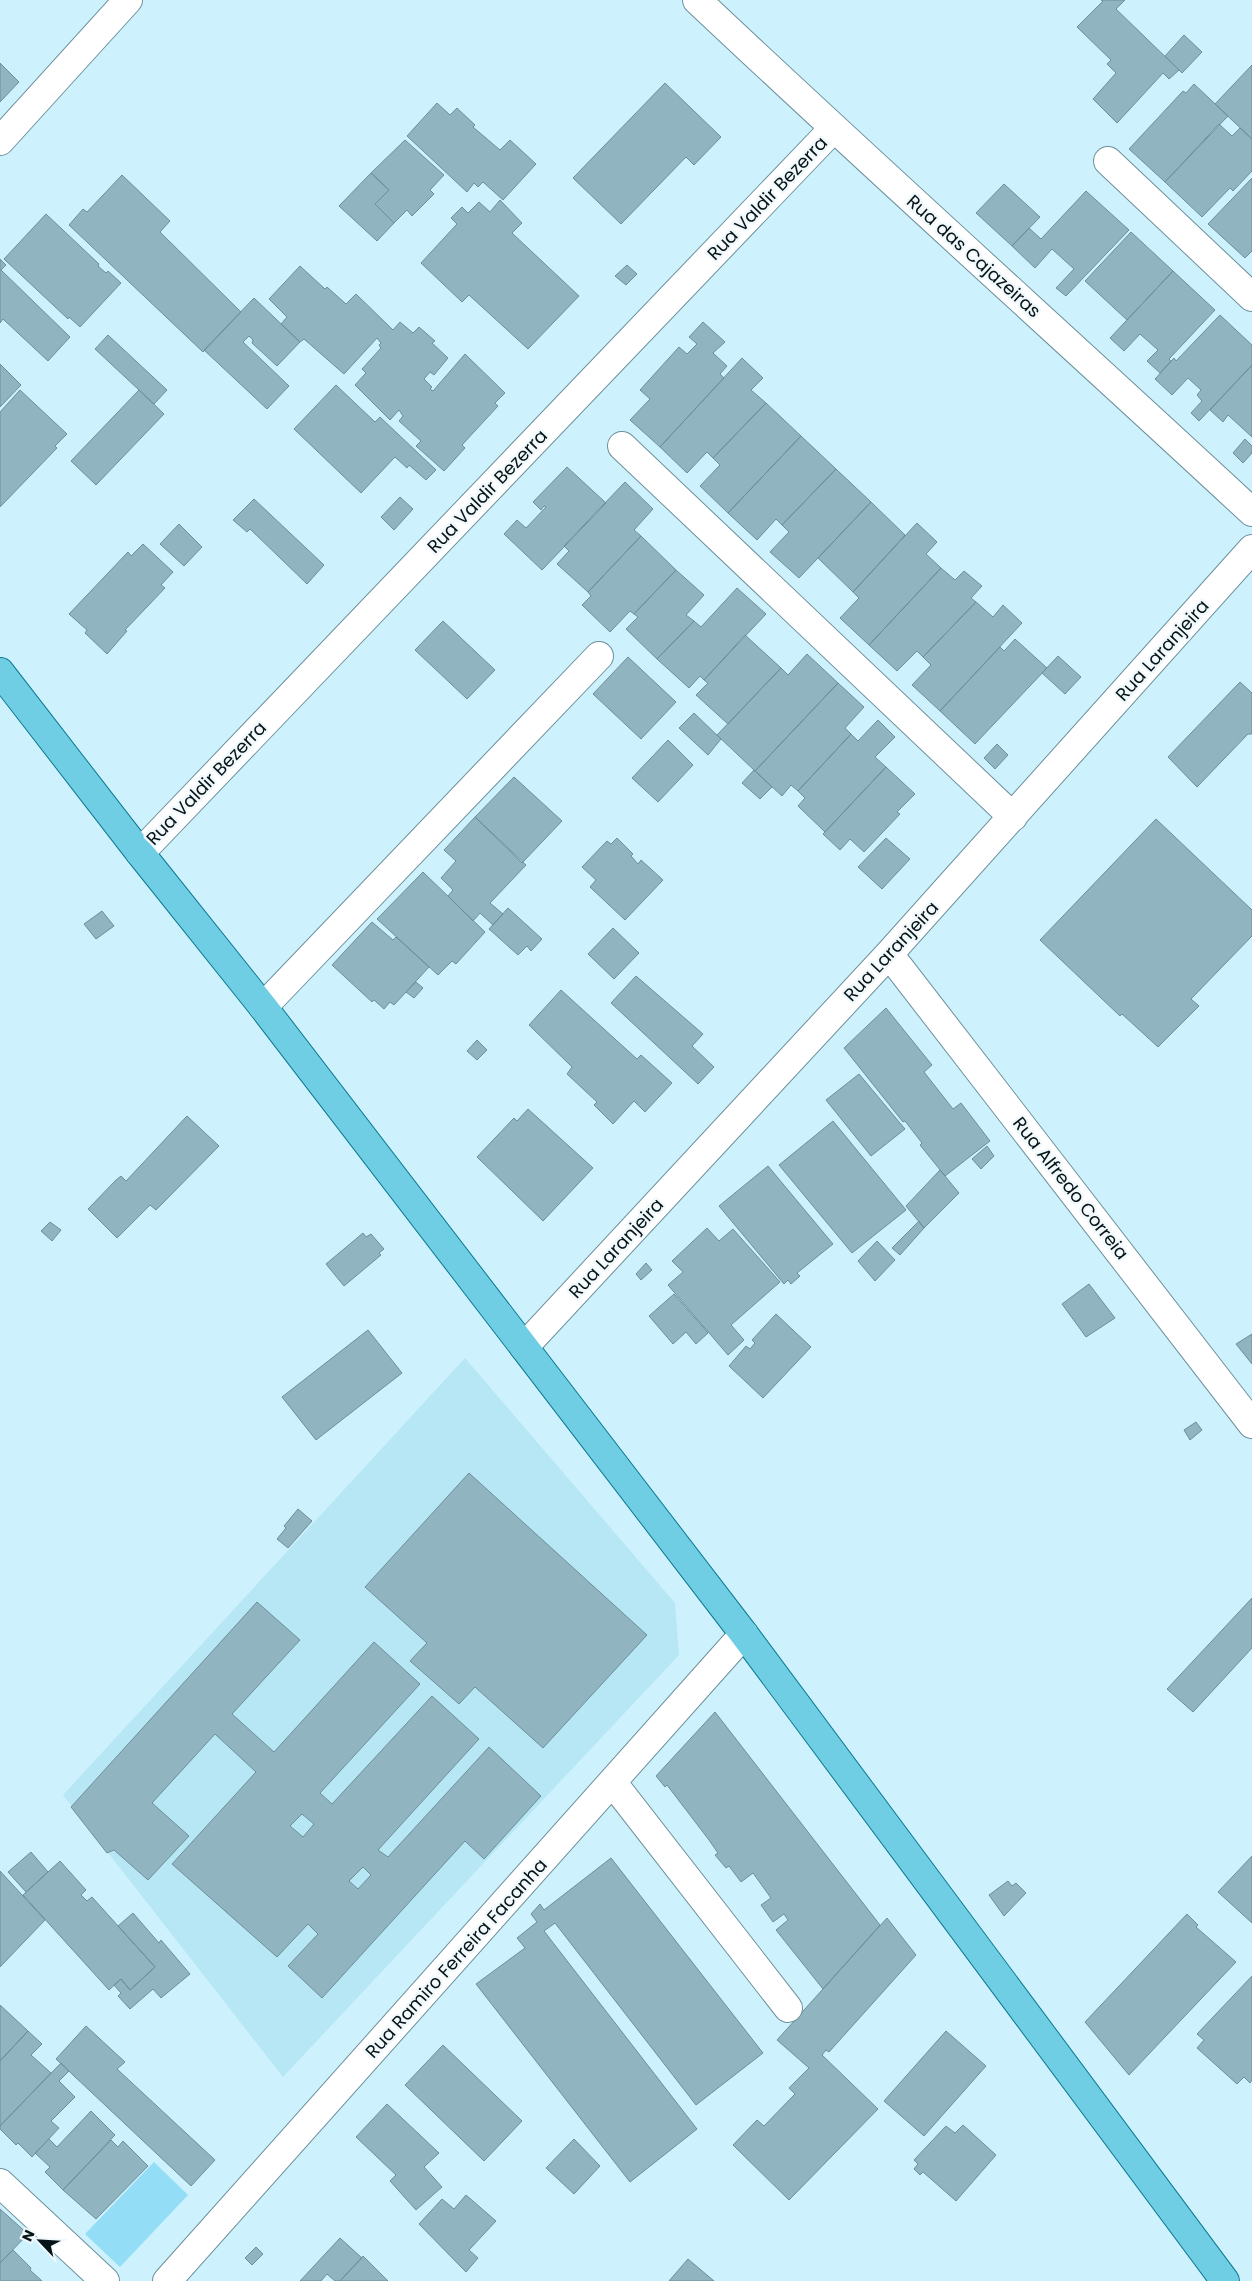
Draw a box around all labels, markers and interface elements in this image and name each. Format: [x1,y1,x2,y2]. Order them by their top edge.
street label: Rua Valdir Bezerra [701,131,833,265]
street label: Rua das Cajazeiras [901,189,1047,323]
street label: Rua Valdir Bezerra [421,424,553,558]
street label: Rua Laranjeira [1110,594,1214,706]
street label: Rua Valdir Bezerra [140,716,272,850]
street label: Rua Laranjeira [838,895,944,1007]
street label: Rua Alfredo Correia [1007,1111,1135,1265]
street label: Rua Laranjeira [563,1192,669,1304]
street label: Rua Ramiro Ferreira Facanha [359,1853,553,2063]
north arrow [15,2216,65,2266]
text: N [17,2227,40,2245]

